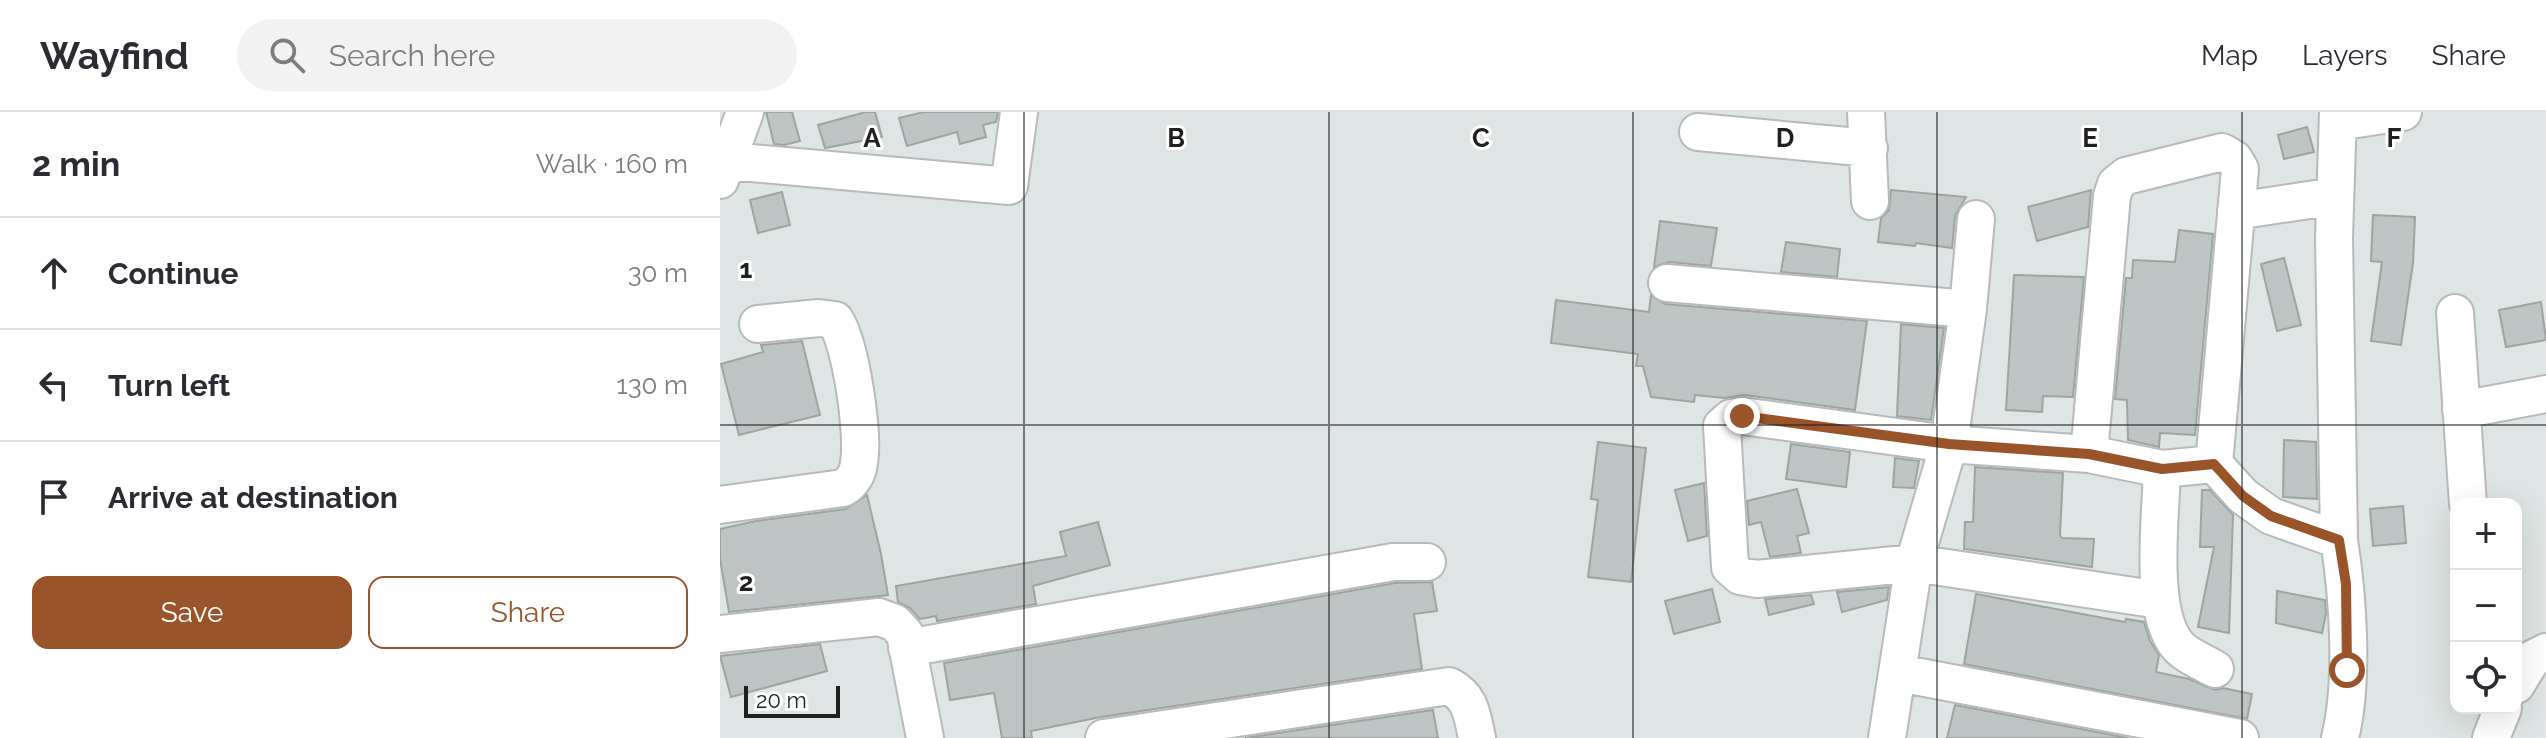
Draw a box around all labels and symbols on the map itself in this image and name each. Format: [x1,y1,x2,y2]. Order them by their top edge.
text: A [863,123,881,153]
text: B [1167,123,1185,153]
text: C [1472,123,1490,153]
text: D [1776,123,1794,153]
text: E [2082,123,2098,153]
text: F [2387,123,2402,153]
text: 1 [740,254,753,284]
route end [1724,398,1760,434]
text: 2 [739,567,753,597]
route start [2329,652,2365,688]
scale bar [744,682,840,718]

